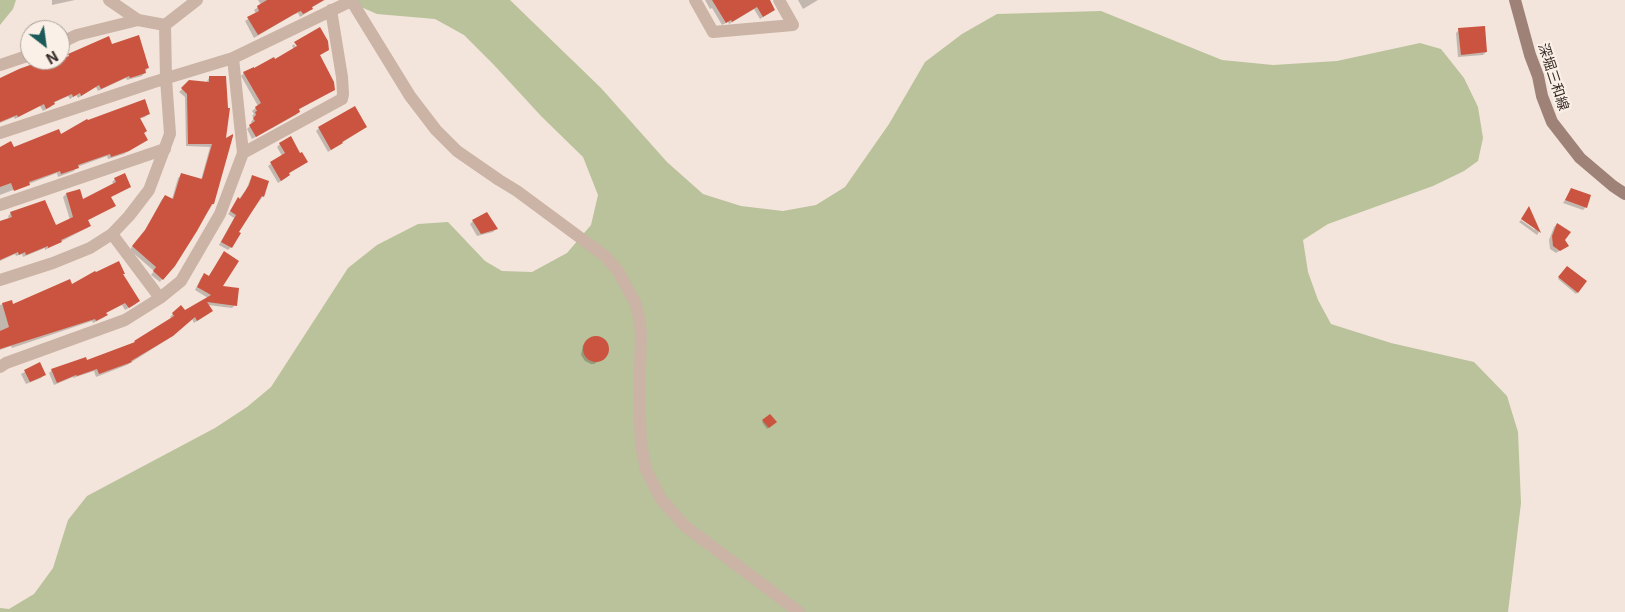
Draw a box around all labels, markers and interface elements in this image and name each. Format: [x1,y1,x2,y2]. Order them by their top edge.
north arrow [20,20,70,70]
street label: 深堀三和線 [1534,41,1572,113]
text: N [43,48,61,68]

